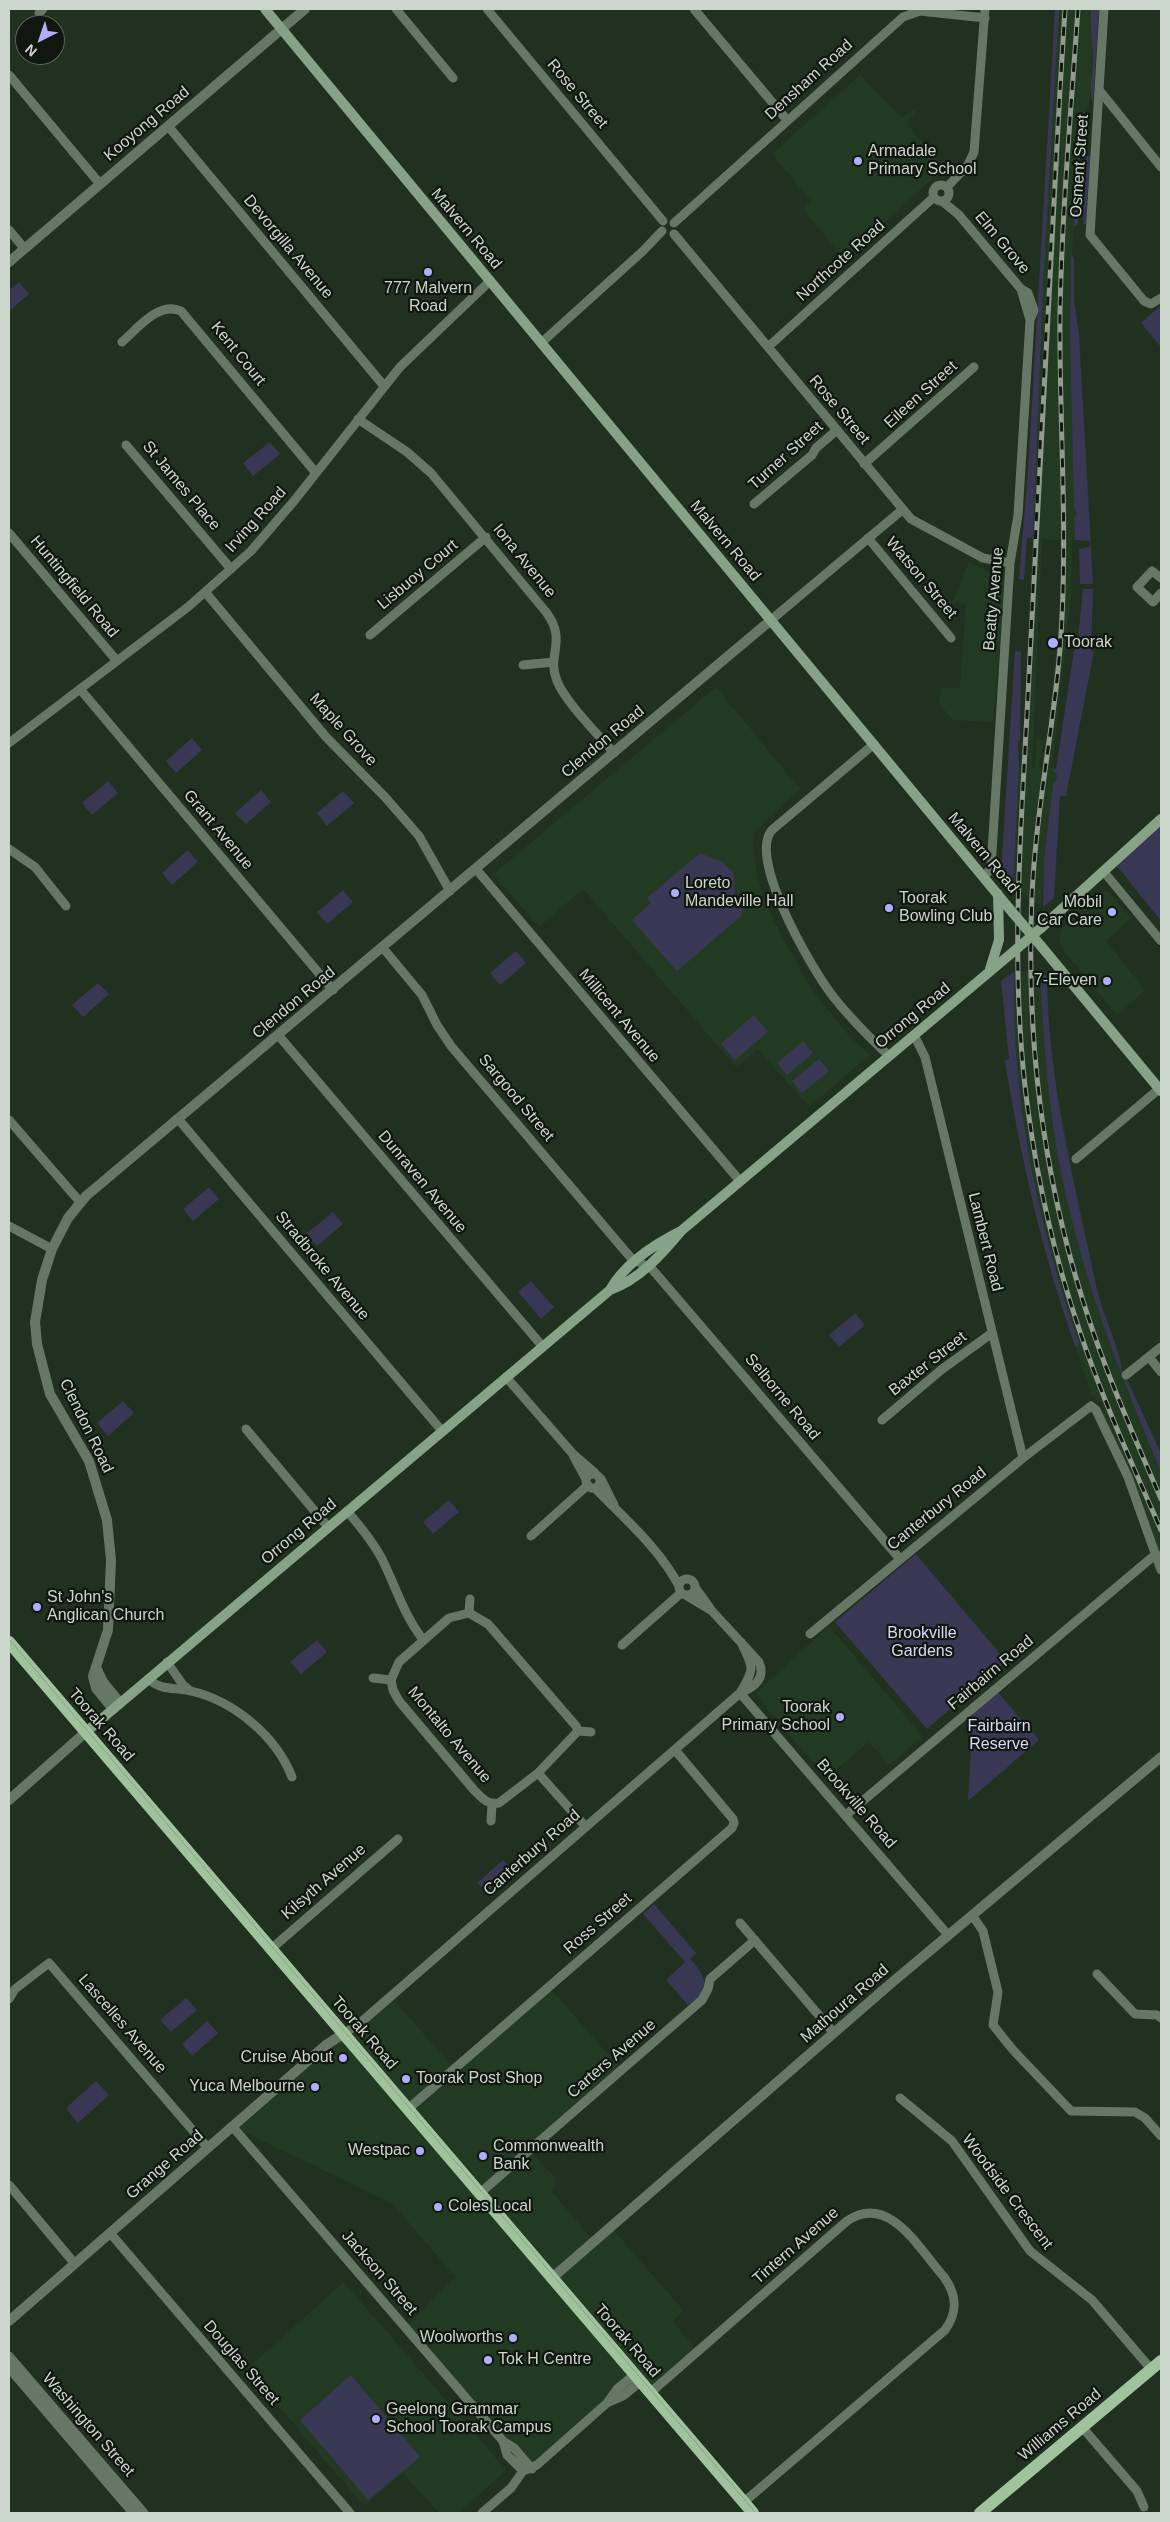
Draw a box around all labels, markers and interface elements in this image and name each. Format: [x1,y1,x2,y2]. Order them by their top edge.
north arrow [15,15,65,65]
street label: Densham Road [761,36,857,124]
text: N [22,41,40,60]
street label: Rose Street [542,55,612,133]
street label: Kooyong Road [100,83,194,165]
street label: Osment Street [1067,114,1093,218]
place label: Armadale Primary School [868,142,976,180]
marker: Armadale Primary School [852,155,864,167]
street label: Malvern Road [427,185,505,273]
street label: Devorgilla Avenue [239,191,337,303]
street label: Elm Grove [970,208,1034,278]
street label: Northcote Road [793,216,889,306]
marker: 777 Malvern Road [422,266,434,278]
place label: 777 Malvern Road [384,279,472,317]
street label: Kent Court [206,318,270,390]
street label: Eileen Street [881,357,961,433]
street label: Rose Street [804,371,874,449]
street label: Turner Street [745,418,827,494]
street label: St James Place [138,437,224,535]
street label: Irving Road [221,483,291,557]
street label: Malvern Road [686,497,764,585]
street label: Iona Avenue [488,520,560,602]
street label: Huntingfield Road [26,532,122,642]
street label: Watson Street [881,533,961,623]
street label: Lisbuoy Court [374,536,462,614]
street label: Beatty Avenue [980,546,1008,652]
place label: Toorak [1064,633,1112,653]
marker: Toorak [1046,636,1060,650]
street label: Maple Grove [305,690,381,770]
street label: Clendon Road [558,702,648,782]
street label: Grant Avenue [179,786,257,874]
street label: Malvern Road [944,809,1022,897]
place label: Loreto Mandeville Hall [685,874,793,912]
marker: Loreto Mandeville Hall [669,887,681,899]
place label: Toorak Bowling Club [899,889,992,927]
place label: Mobil Car Care [1037,893,1102,931]
marker: Toorak Bowling Club [883,902,895,914]
marker: Mobil Car Care [1106,906,1118,918]
street label: Clendon Road [249,963,339,1043]
street label: Millicent Avenue [574,965,664,1067]
place label: 7-Eleven [1034,971,1097,991]
marker: 7-Eleven [1101,975,1113,987]
street label: Orrong Road [871,979,955,1053]
street label: Sargood Street [474,1051,558,1145]
street label: Dunraven Avenue [374,1127,470,1237]
street label: Lambert Road [963,1190,1007,1294]
street label: Stradbroke Avenue [271,1207,373,1325]
street label: Baxter Street [885,1328,971,1400]
street label: Selborne Road [740,1350,824,1444]
street label: Clendon Road [55,1376,117,1476]
street label: Canterbury Road [884,1463,990,1555]
street label: Orrong Road [257,1495,341,1569]
place label: St John's Anglican Church [47,1588,164,1626]
marker: St John's Anglican Church [31,1601,43,1613]
park label: Brookville Gardens [887,1624,957,1662]
street label: Fairbairn Road [944,1632,1038,1714]
street label: Montalto Avenue [403,1683,495,1787]
street label: Toorak Road [64,1684,138,1766]
place label: Toorak Primary School [722,1698,830,1736]
marker: Toorak Primary School [834,1711,846,1723]
park label: Fairbairn Reserve [967,1717,1031,1755]
street label: Brookville Road [812,1755,900,1853]
street label: Canterbury Road [480,1806,584,1900]
street label: Kilsyth Avenue [278,1840,370,1924]
street label: Ross Street [560,1889,636,1959]
street label: Mathoura Road [797,1961,893,2047]
street label: Lascelles Avenue [74,1970,170,2078]
street label: Toorak Road [327,1992,401,2074]
street label: Carters Avenue [564,2015,660,2103]
place label: Cruise About [241,2048,333,2068]
marker: Cruise About [337,2052,349,2064]
place label: Toorak Post Shop [416,2069,542,2089]
marker: Toorak Post Shop [400,2073,412,2085]
place label: Yuca Melbourne [189,2077,305,2097]
marker: Yuca Melbourne [309,2081,321,2093]
street label: Grange Road [122,2126,208,2204]
street label: Woodside Crescent [957,2131,1057,2253]
place label: Commonwealth Bank [493,2137,604,2175]
place label: Westpac [348,2141,410,2161]
marker: Westpac [414,2145,426,2157]
marker: Commonwealth Bank [477,2150,489,2162]
place label: Coles Local [448,2197,532,2217]
marker: Coles Local [432,2201,444,2213]
street label: Tintern Avenue [749,2203,843,2289]
street label: Jackson Street [337,2227,421,2319]
street label: Toorak Road [590,2300,664,2382]
street label: Douglas Street [199,2317,283,2409]
place label: Woolworths [420,2328,503,2348]
marker: Woolworths [507,2332,519,2344]
place label: Tok H Centre [498,2350,591,2370]
marker: Tok H Centre [482,2354,494,2366]
street label: Washington Street [38,2369,138,2481]
street label: Williams Road [1015,2385,1105,2465]
place label: Geelong Grammar School Toorak Campus [386,2400,551,2438]
marker: Geelong Grammar School Toorak Campus [370,2413,382,2425]

